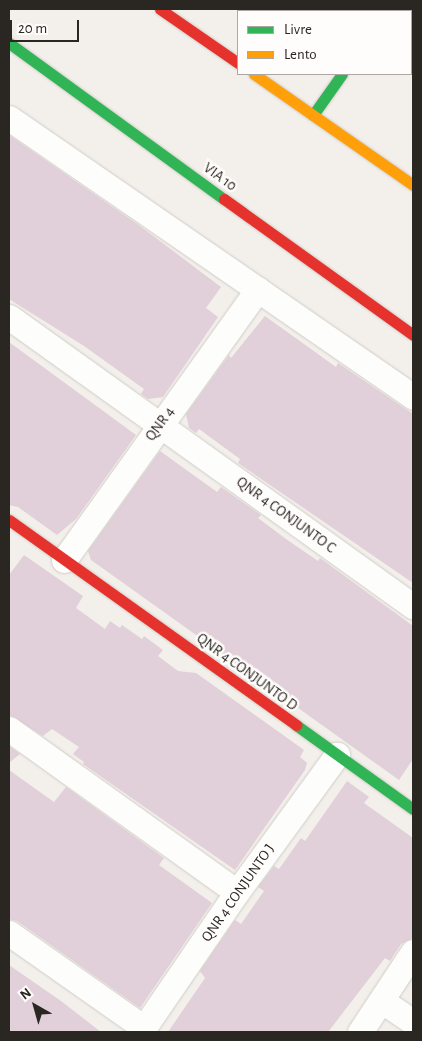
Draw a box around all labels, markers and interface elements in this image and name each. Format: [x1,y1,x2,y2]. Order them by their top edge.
scale bar [12,10,81,42]
legend [237,10,412,75]
text: 20 m [18,21,47,36]
text: Livre [284,22,312,37]
text: Lento [284,47,317,62]
street label: VIA 10 [200,159,240,195]
street label: QNR 4 [142,403,178,445]
street label: QNR 4 CONJUNTO C [233,473,339,557]
street label: QNR 4 CONJUNTO D [193,629,301,715]
street label: QNR 4 CONJUNTO J [198,841,278,945]
north arrow [10,981,60,1031]
text: N [18,986,34,1003]

